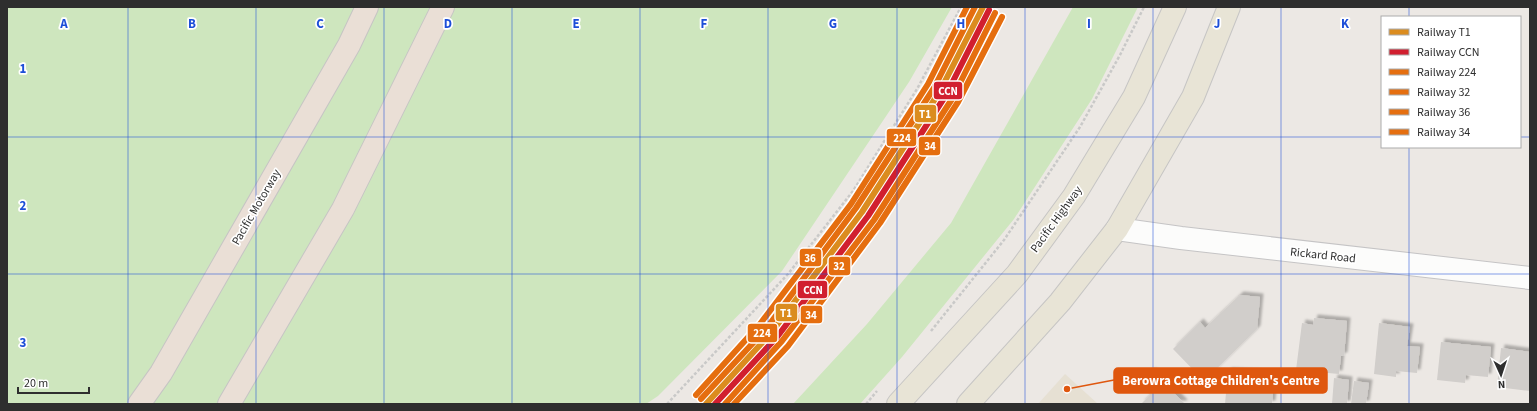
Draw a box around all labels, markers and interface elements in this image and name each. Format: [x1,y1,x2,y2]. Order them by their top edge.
text: A [59,15,68,33]
text: B [188,15,196,33]
text: C [316,15,324,33]
text: D [444,15,452,33]
text: E [572,15,580,33]
text: F [701,15,708,33]
text: G [829,15,837,33]
text: H [957,15,965,33]
text: I [1087,15,1091,33]
text: J [1214,15,1220,33]
text: K [1341,15,1350,33]
legend [1381,16,1521,148]
text: Railway T1 [1417,24,1471,41]
text: Railway CCN [1417,44,1480,61]
text: 1 [20,60,27,78]
text: Railway 224 [1417,64,1476,81]
line badge: CCN [933,81,963,100]
text: CCN [938,84,958,99]
text: Railway 32 [1417,84,1470,101]
line badge: T1 [914,104,937,123]
text: Railway 36 [1417,104,1470,121]
text: T1 [919,107,931,122]
text: Railway 34 [1417,124,1470,141]
line badge: 224 [886,128,917,147]
text: 224 [893,131,911,146]
line badge: 34 [918,136,941,156]
text: 34 [924,139,936,154]
street label: Pacific Motorway [228,166,285,248]
street label: Pacific Highway [1026,182,1087,256]
text: 2 [20,197,27,215]
street label: Rickard Road [1289,244,1357,267]
line badge: 36 [799,248,822,267]
text: 36 [804,251,816,266]
line badge: 32 [828,256,851,276]
text: 32 [833,259,845,274]
line badge: CCN [797,280,828,299]
text: CCN [803,283,823,298]
line badge: T1 [775,303,798,322]
line badge: 34 [800,305,823,324]
text: T1 [780,306,792,321]
text: 34 [805,308,817,323]
line badge: 224 [747,323,778,343]
text: 224 [753,326,771,341]
text: 3 [20,334,27,352]
north arrow [1481,355,1521,395]
callout: Berowra Cottage Children's Centre [1114,368,1327,393]
scale bar [18,369,89,395]
text: Berowra Cottage Children's Centre [1122,372,1320,390]
text: 20 m [24,375,48,392]
text: N [1497,377,1506,392]

